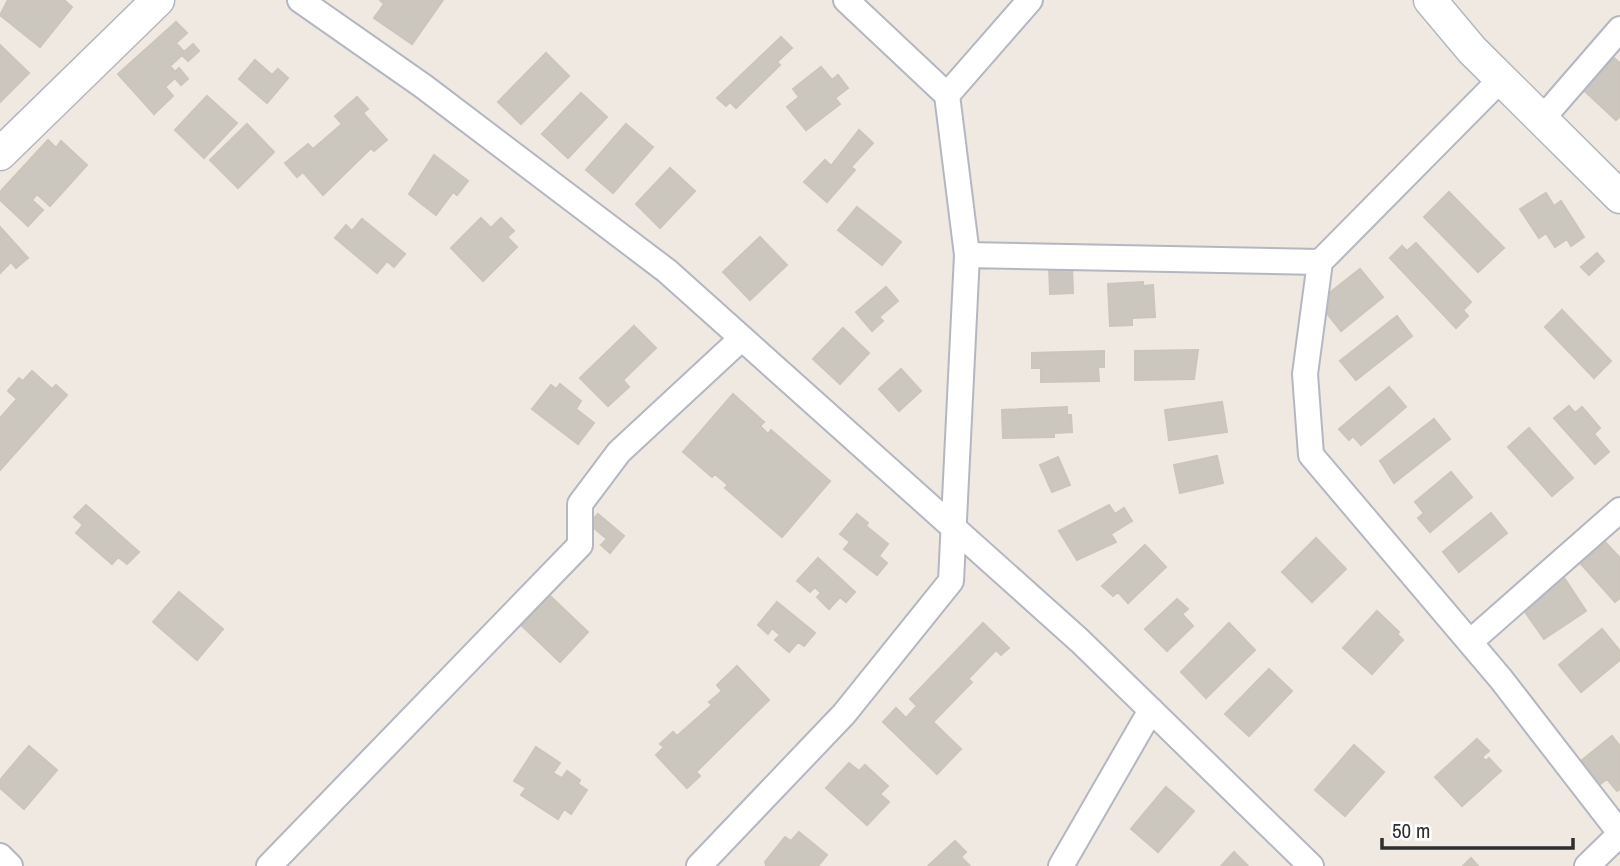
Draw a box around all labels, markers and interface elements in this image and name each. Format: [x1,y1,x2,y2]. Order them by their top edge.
scale bar [1382,806,1573,850]
text: 50 m [1392,816,1430,845]

